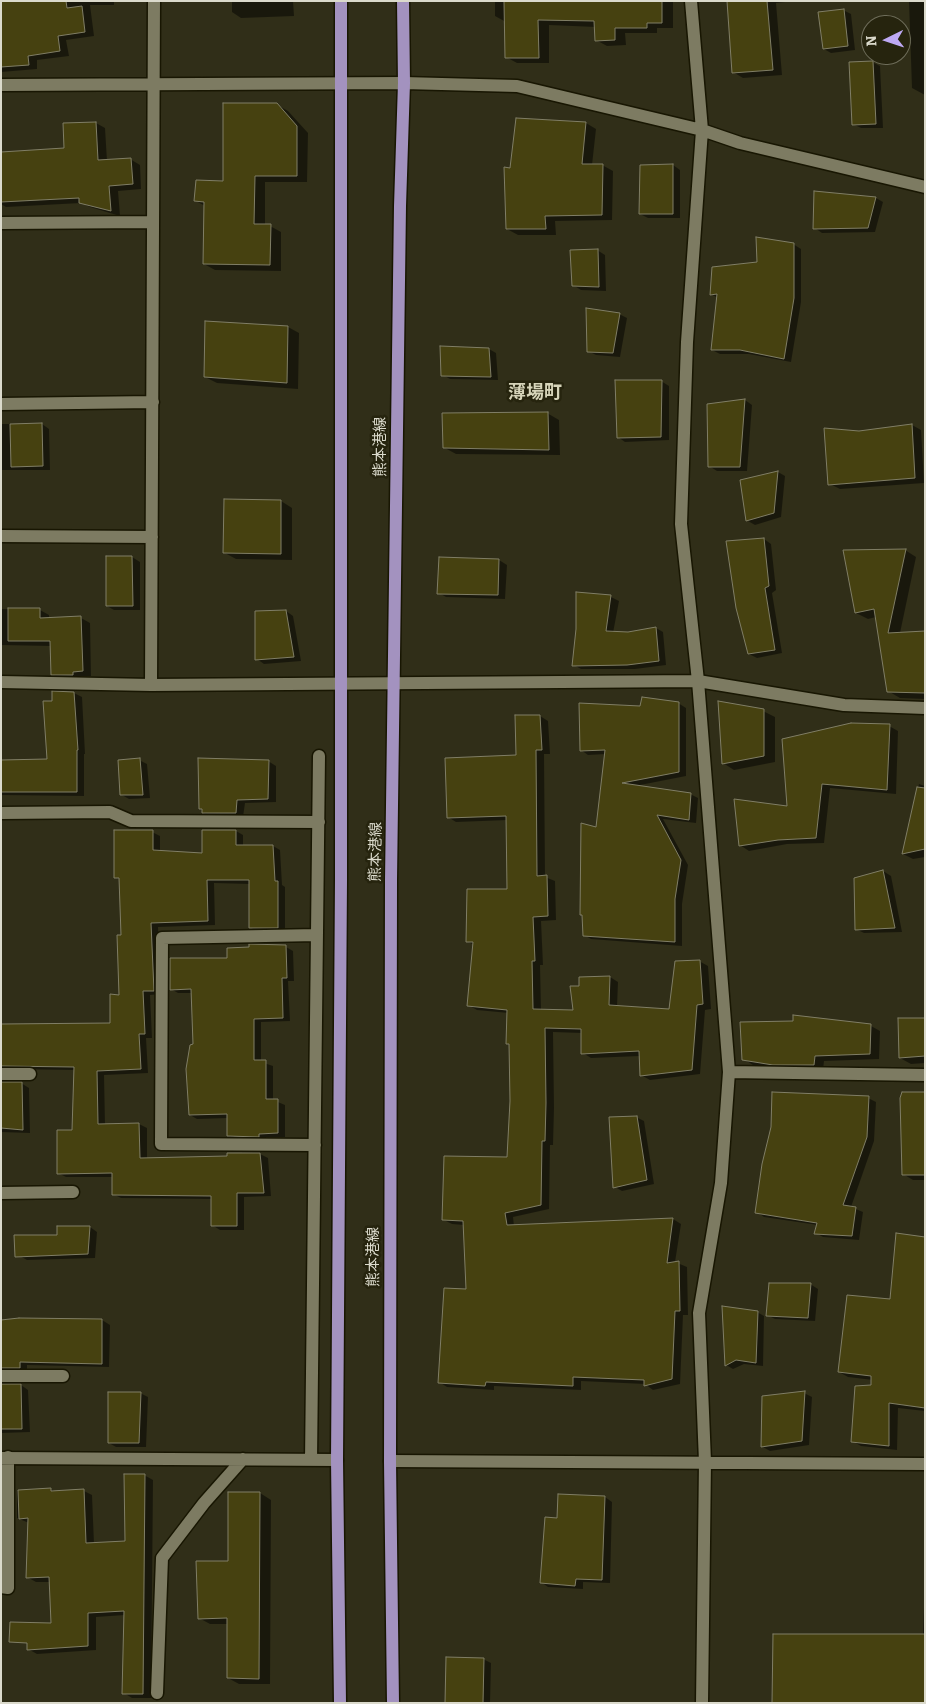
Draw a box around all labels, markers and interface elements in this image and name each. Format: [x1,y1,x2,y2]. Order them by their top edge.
north arrow [861,15,911,65]
text: N [863,35,880,47]
district label: 薄場町 [508,382,562,404]
street label: 熊本港線 [372,417,390,477]
street label: 熊本港線 [366,822,386,882]
street label: 熊本港線 [365,1227,383,1287]

